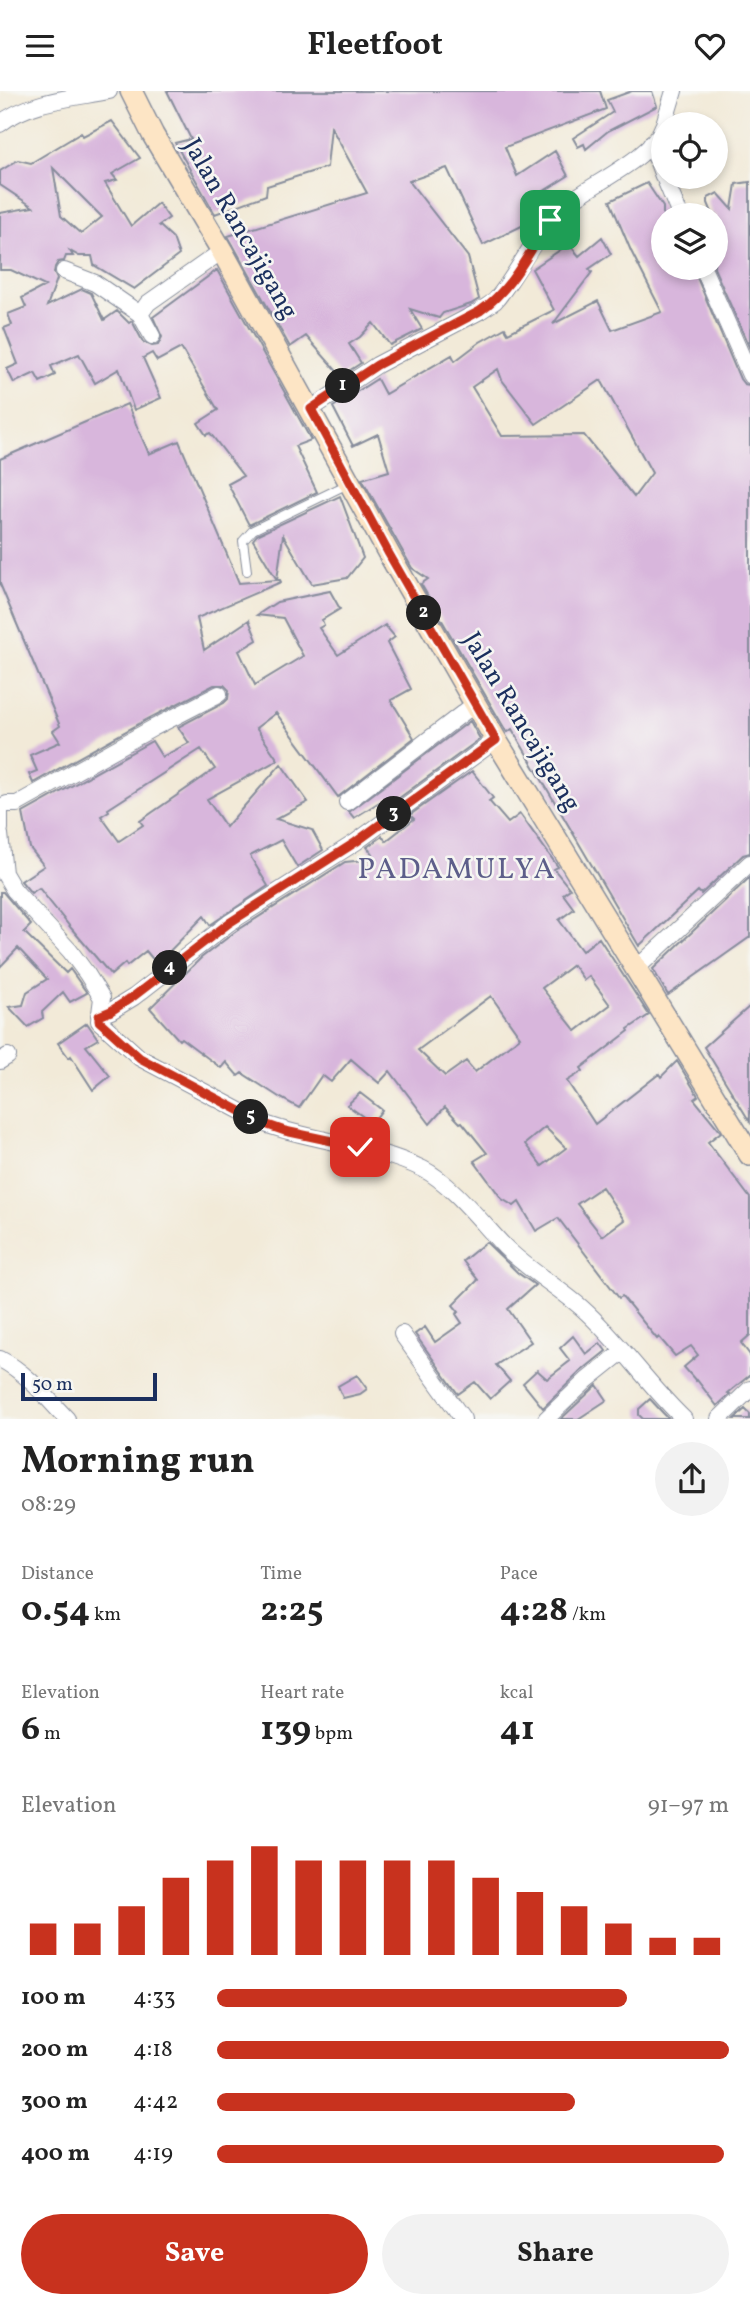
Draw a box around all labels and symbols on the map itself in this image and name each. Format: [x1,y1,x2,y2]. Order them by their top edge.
street label: Jalan Rancajigang [173,132,307,326]
pin [520,190,580,250]
pin: 1 [326,369,360,403]
pin: 2 [406,595,442,631]
street label: Jalan Rancajigang [453,625,589,819]
pin: 3 [376,797,412,831]
district label: PADAMULYA [357,849,557,891]
pin: 4 [152,951,188,985]
pin: 5 [233,1100,268,1135]
pin [330,1117,390,1177]
scale bar [21,1370,158,1402]

